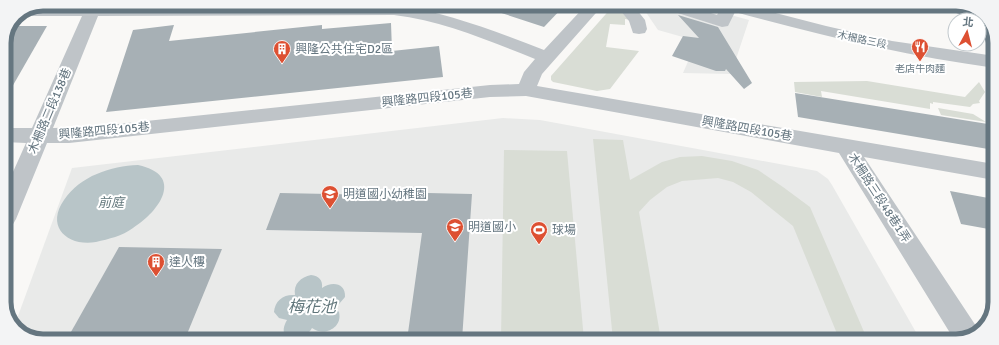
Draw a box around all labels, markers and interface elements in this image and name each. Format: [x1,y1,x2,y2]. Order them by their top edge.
north arrow [947,12,987,52]
text: 北 [962,15,974,30]
street label: 木柵路三段 [836,29,888,51]
restaurant icon: 老店牛肉麵 [910,37,930,62]
building icon: 興隆公共住宅D2區 [272,39,292,64]
place label: 興隆公共住宅D2區 [295,42,393,57]
place label: 老店牛肉麵 [895,63,945,75]
street label: 木柵路二段138巷 [25,66,75,156]
street label: 興隆路四段105巷 [381,86,473,110]
street label: 興隆路四段105巷 [701,114,793,144]
street label: 興隆路四段105巷 [58,120,150,142]
street label: 木柵路三段48巷1弄 [845,151,913,245]
school or university icon: 明道國小幼稚園 [320,184,340,209]
place label: 明道國小幼稚園 [343,187,427,202]
water label: 前庭 [98,195,126,211]
school or university icon: 明道國小 [445,217,465,242]
place label: 明道國小 [468,220,516,235]
sports icon: 球場 [529,220,549,245]
place label: 球場 [552,223,576,238]
building icon: 達人樓 [146,252,166,277]
place label: 達人樓 [169,255,205,270]
water label: 梅花池 [288,297,338,317]

